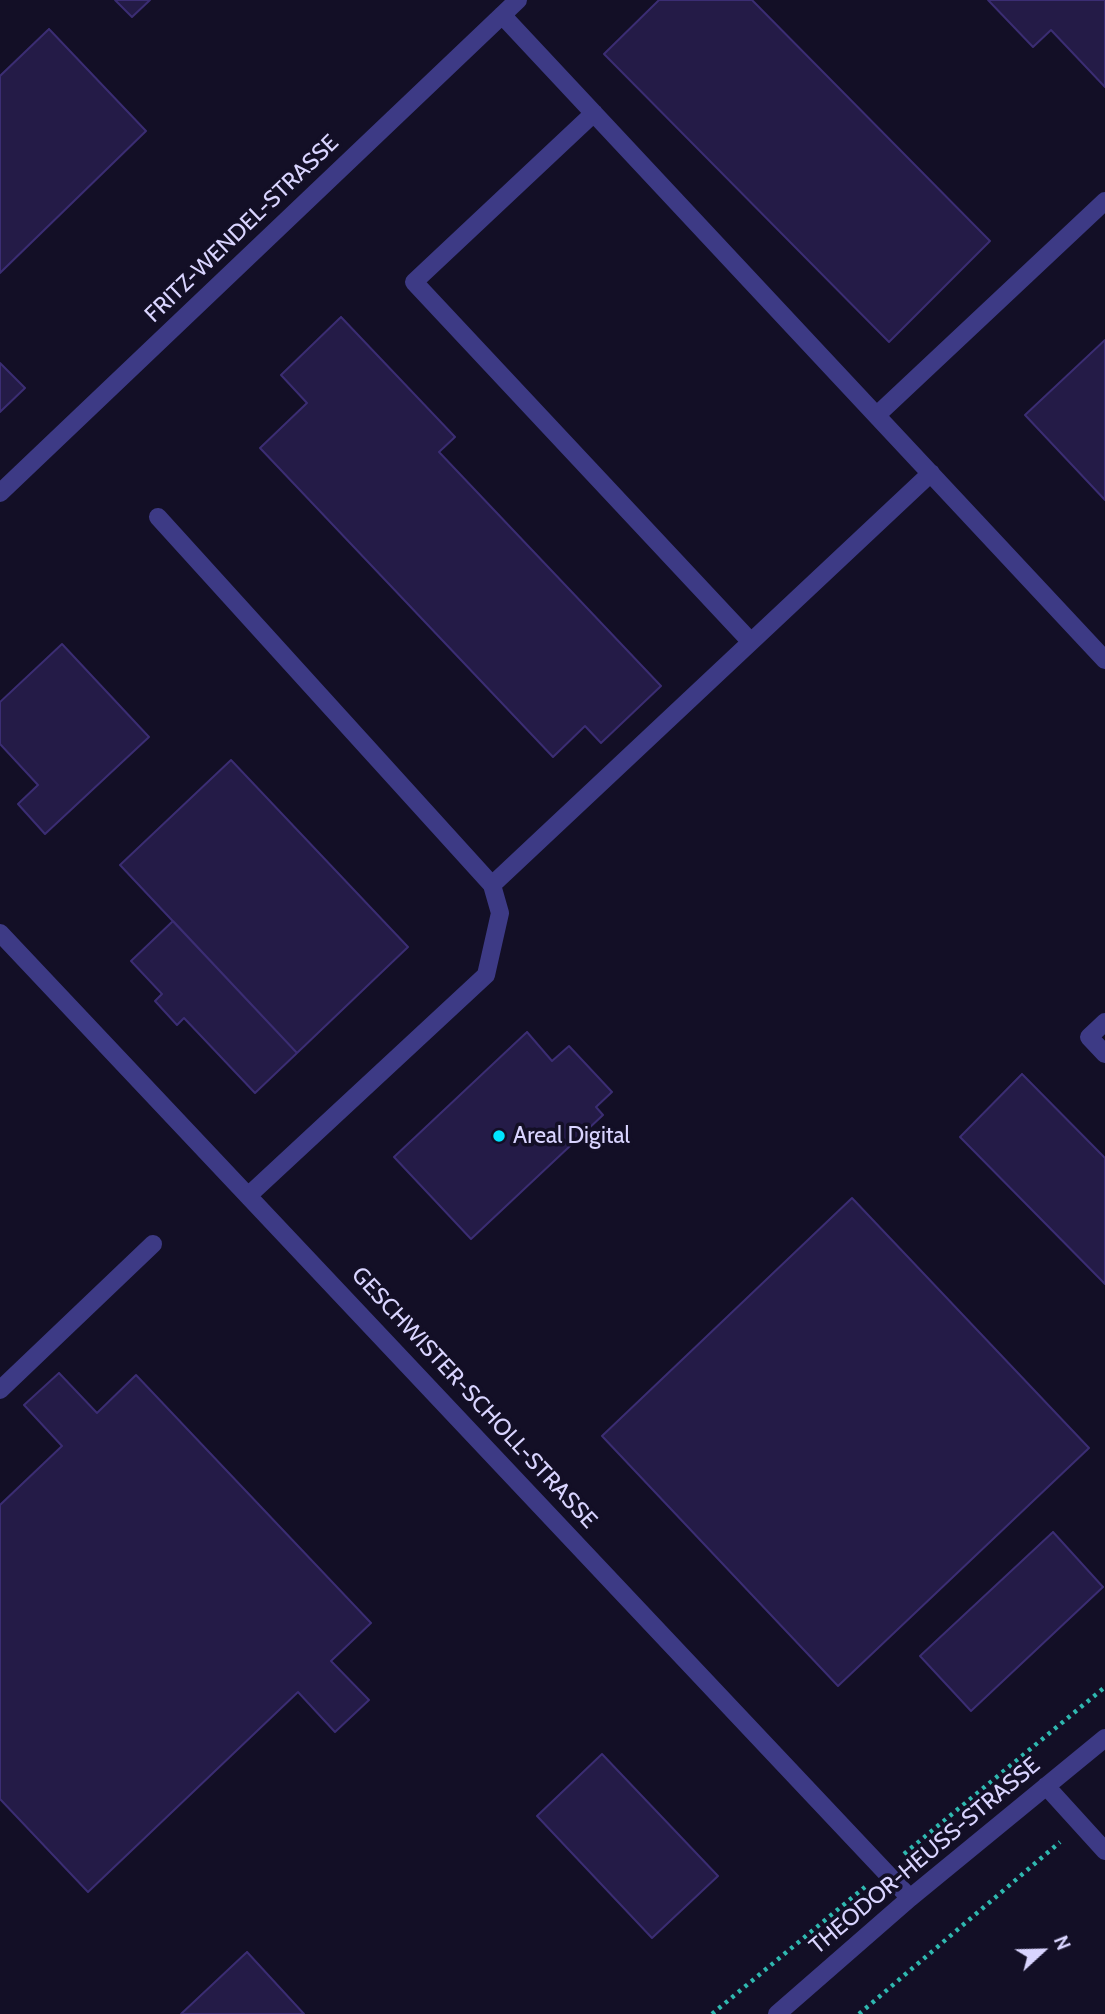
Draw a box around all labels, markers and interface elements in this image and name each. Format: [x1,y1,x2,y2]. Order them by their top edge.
street label: FRITZ-WENDEL-STRASSE [139,129,345,329]
place label: Areal Digital [513,1122,630,1150]
marker: Areal Digital [491,1128,507,1144]
street label: GESCHWISTER-SCHOLL-STRASSE [345,1262,603,1534]
street label: THEODOR-HEUSS-STRASSE [804,1752,1046,1960]
north arrow [1007,1916,1077,1986]
text: N [1049,1932,1075,1953]

